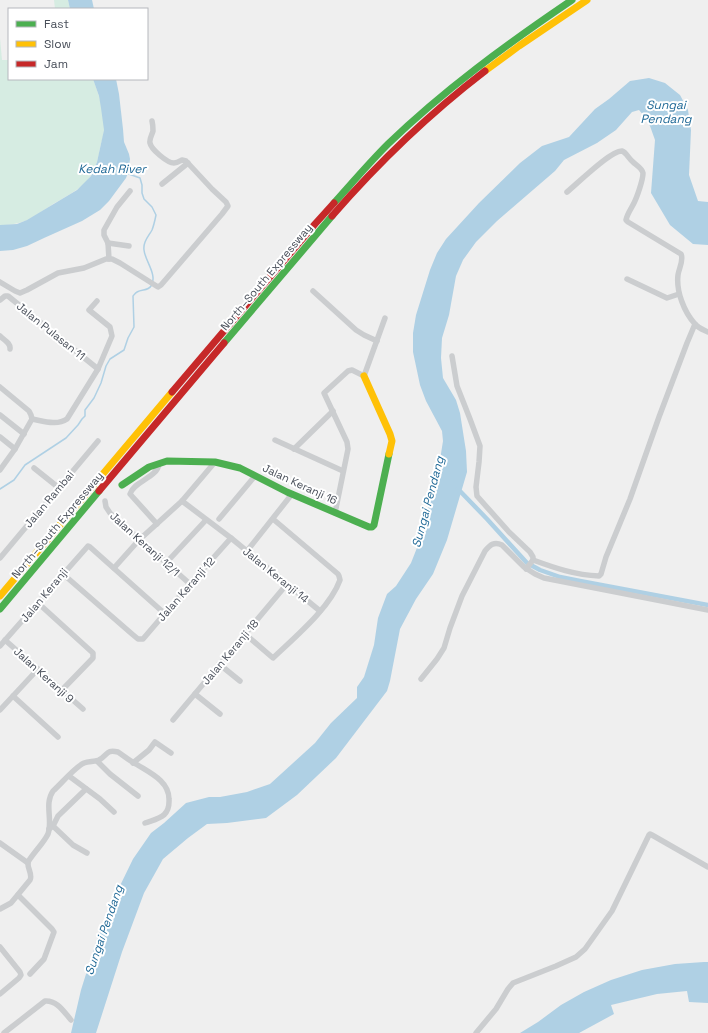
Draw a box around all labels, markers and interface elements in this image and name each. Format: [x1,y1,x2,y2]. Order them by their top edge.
legend [8,8,148,80]
text: Fast [44,16,69,32]
text: Slow [44,36,71,52]
text: Jam [44,56,68,72]
water label: Sungai Pendang [640,97,693,127]
water label: Kedah River [78,161,147,177]
street label: North–South Expressway [217,221,315,333]
street label: Jalan Pulasan 11 [14,299,88,363]
water label: Sungai Pendang [408,453,448,549]
street label: Jalan Keranji 16 [260,461,340,508]
street label: Jalan Rambai [21,467,77,530]
street label: North–South Expressway [8,469,106,581]
street label: Jalan Keranji 12/1 [107,509,183,579]
street label: Jalan Keranji 14 [240,544,312,606]
street label: Jalan Keranji 12 [154,554,218,624]
street label: Jalan Keranji [17,565,71,625]
street label: Jalan Keranji 18 [199,616,261,687]
street label: Jalan Keranji 9 [11,644,77,706]
water label: Sungai Pendang [81,882,127,977]

